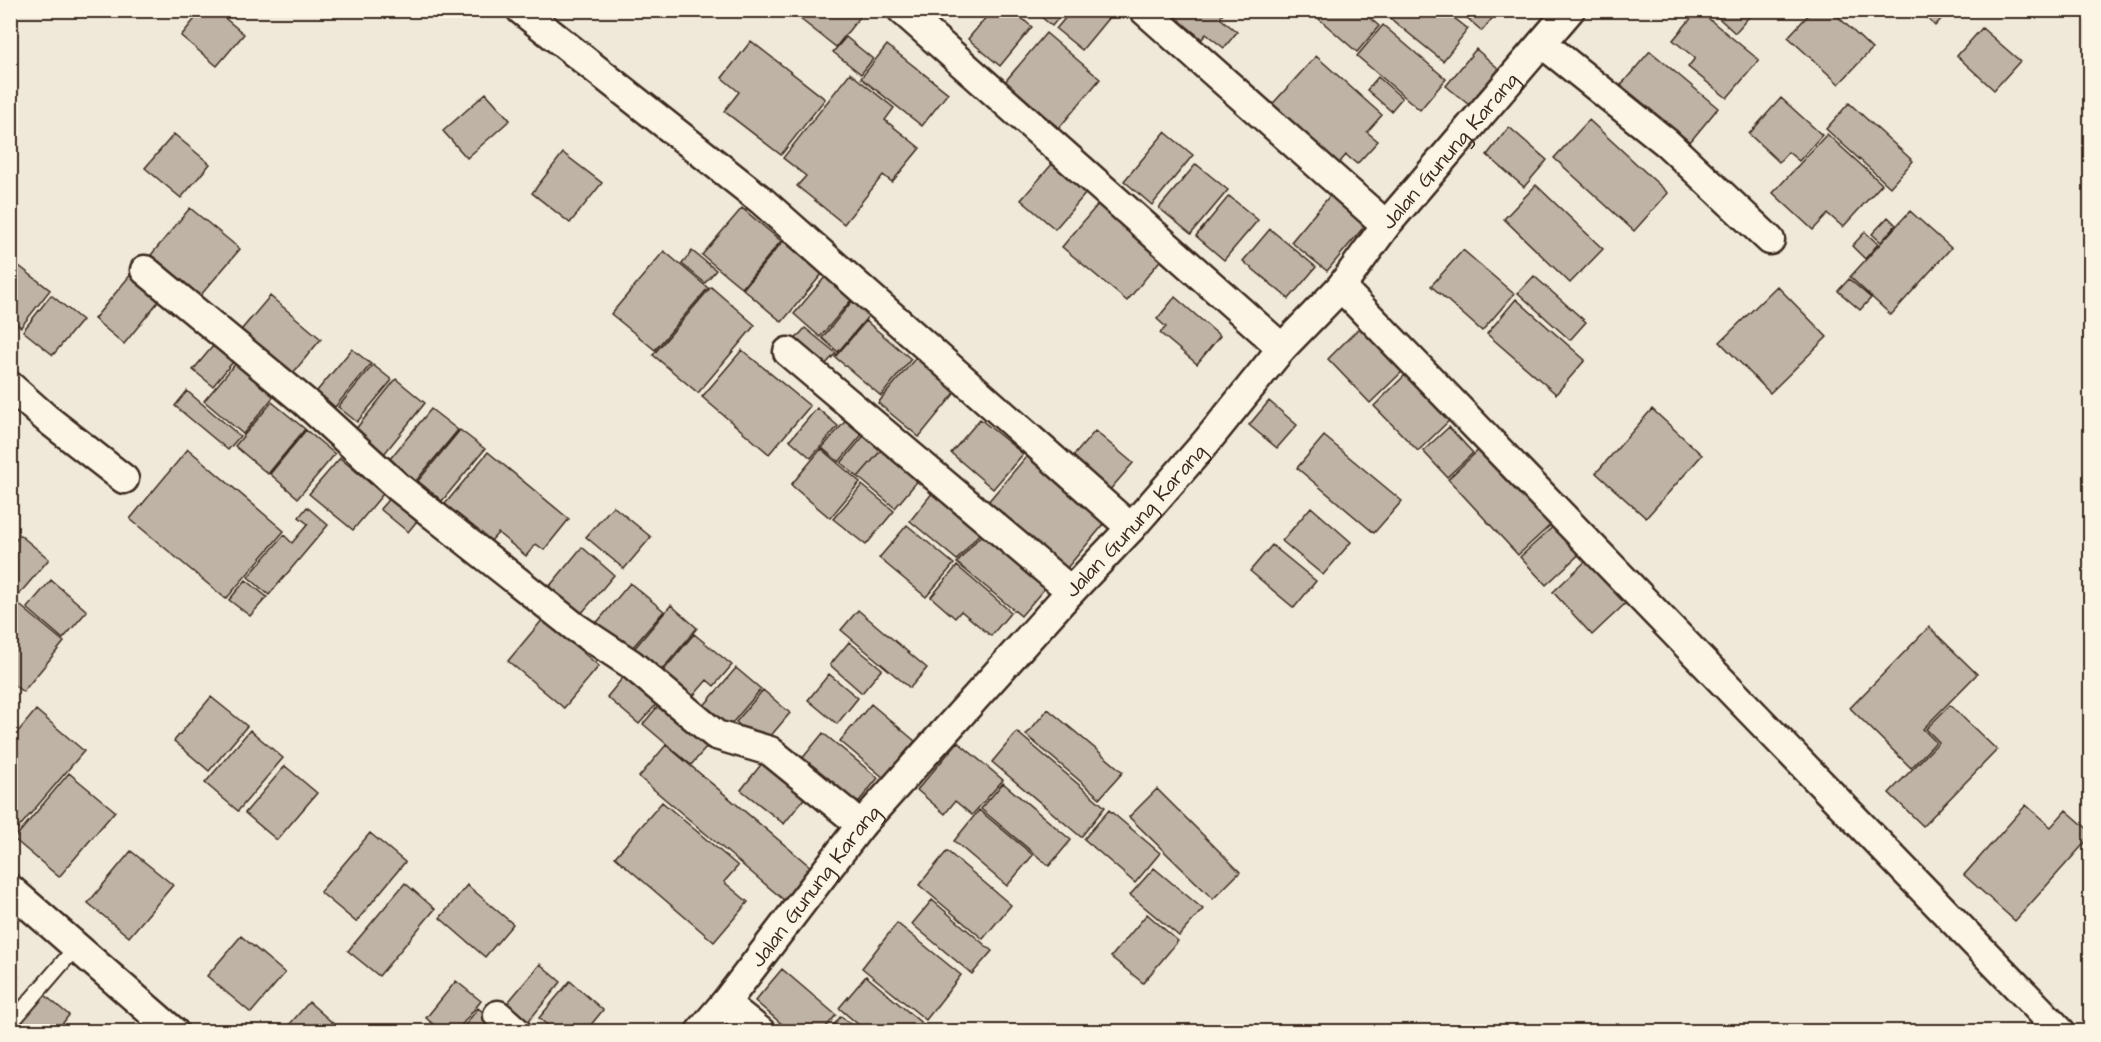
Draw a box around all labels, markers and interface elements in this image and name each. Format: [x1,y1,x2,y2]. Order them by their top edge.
street label: Jalan Gunung Karang [1374,66,1527,235]
street label: Jalan Gunung Karang [1058,438,1214,604]
street label: Jalan Gunung Karang [743,798,889,973]

